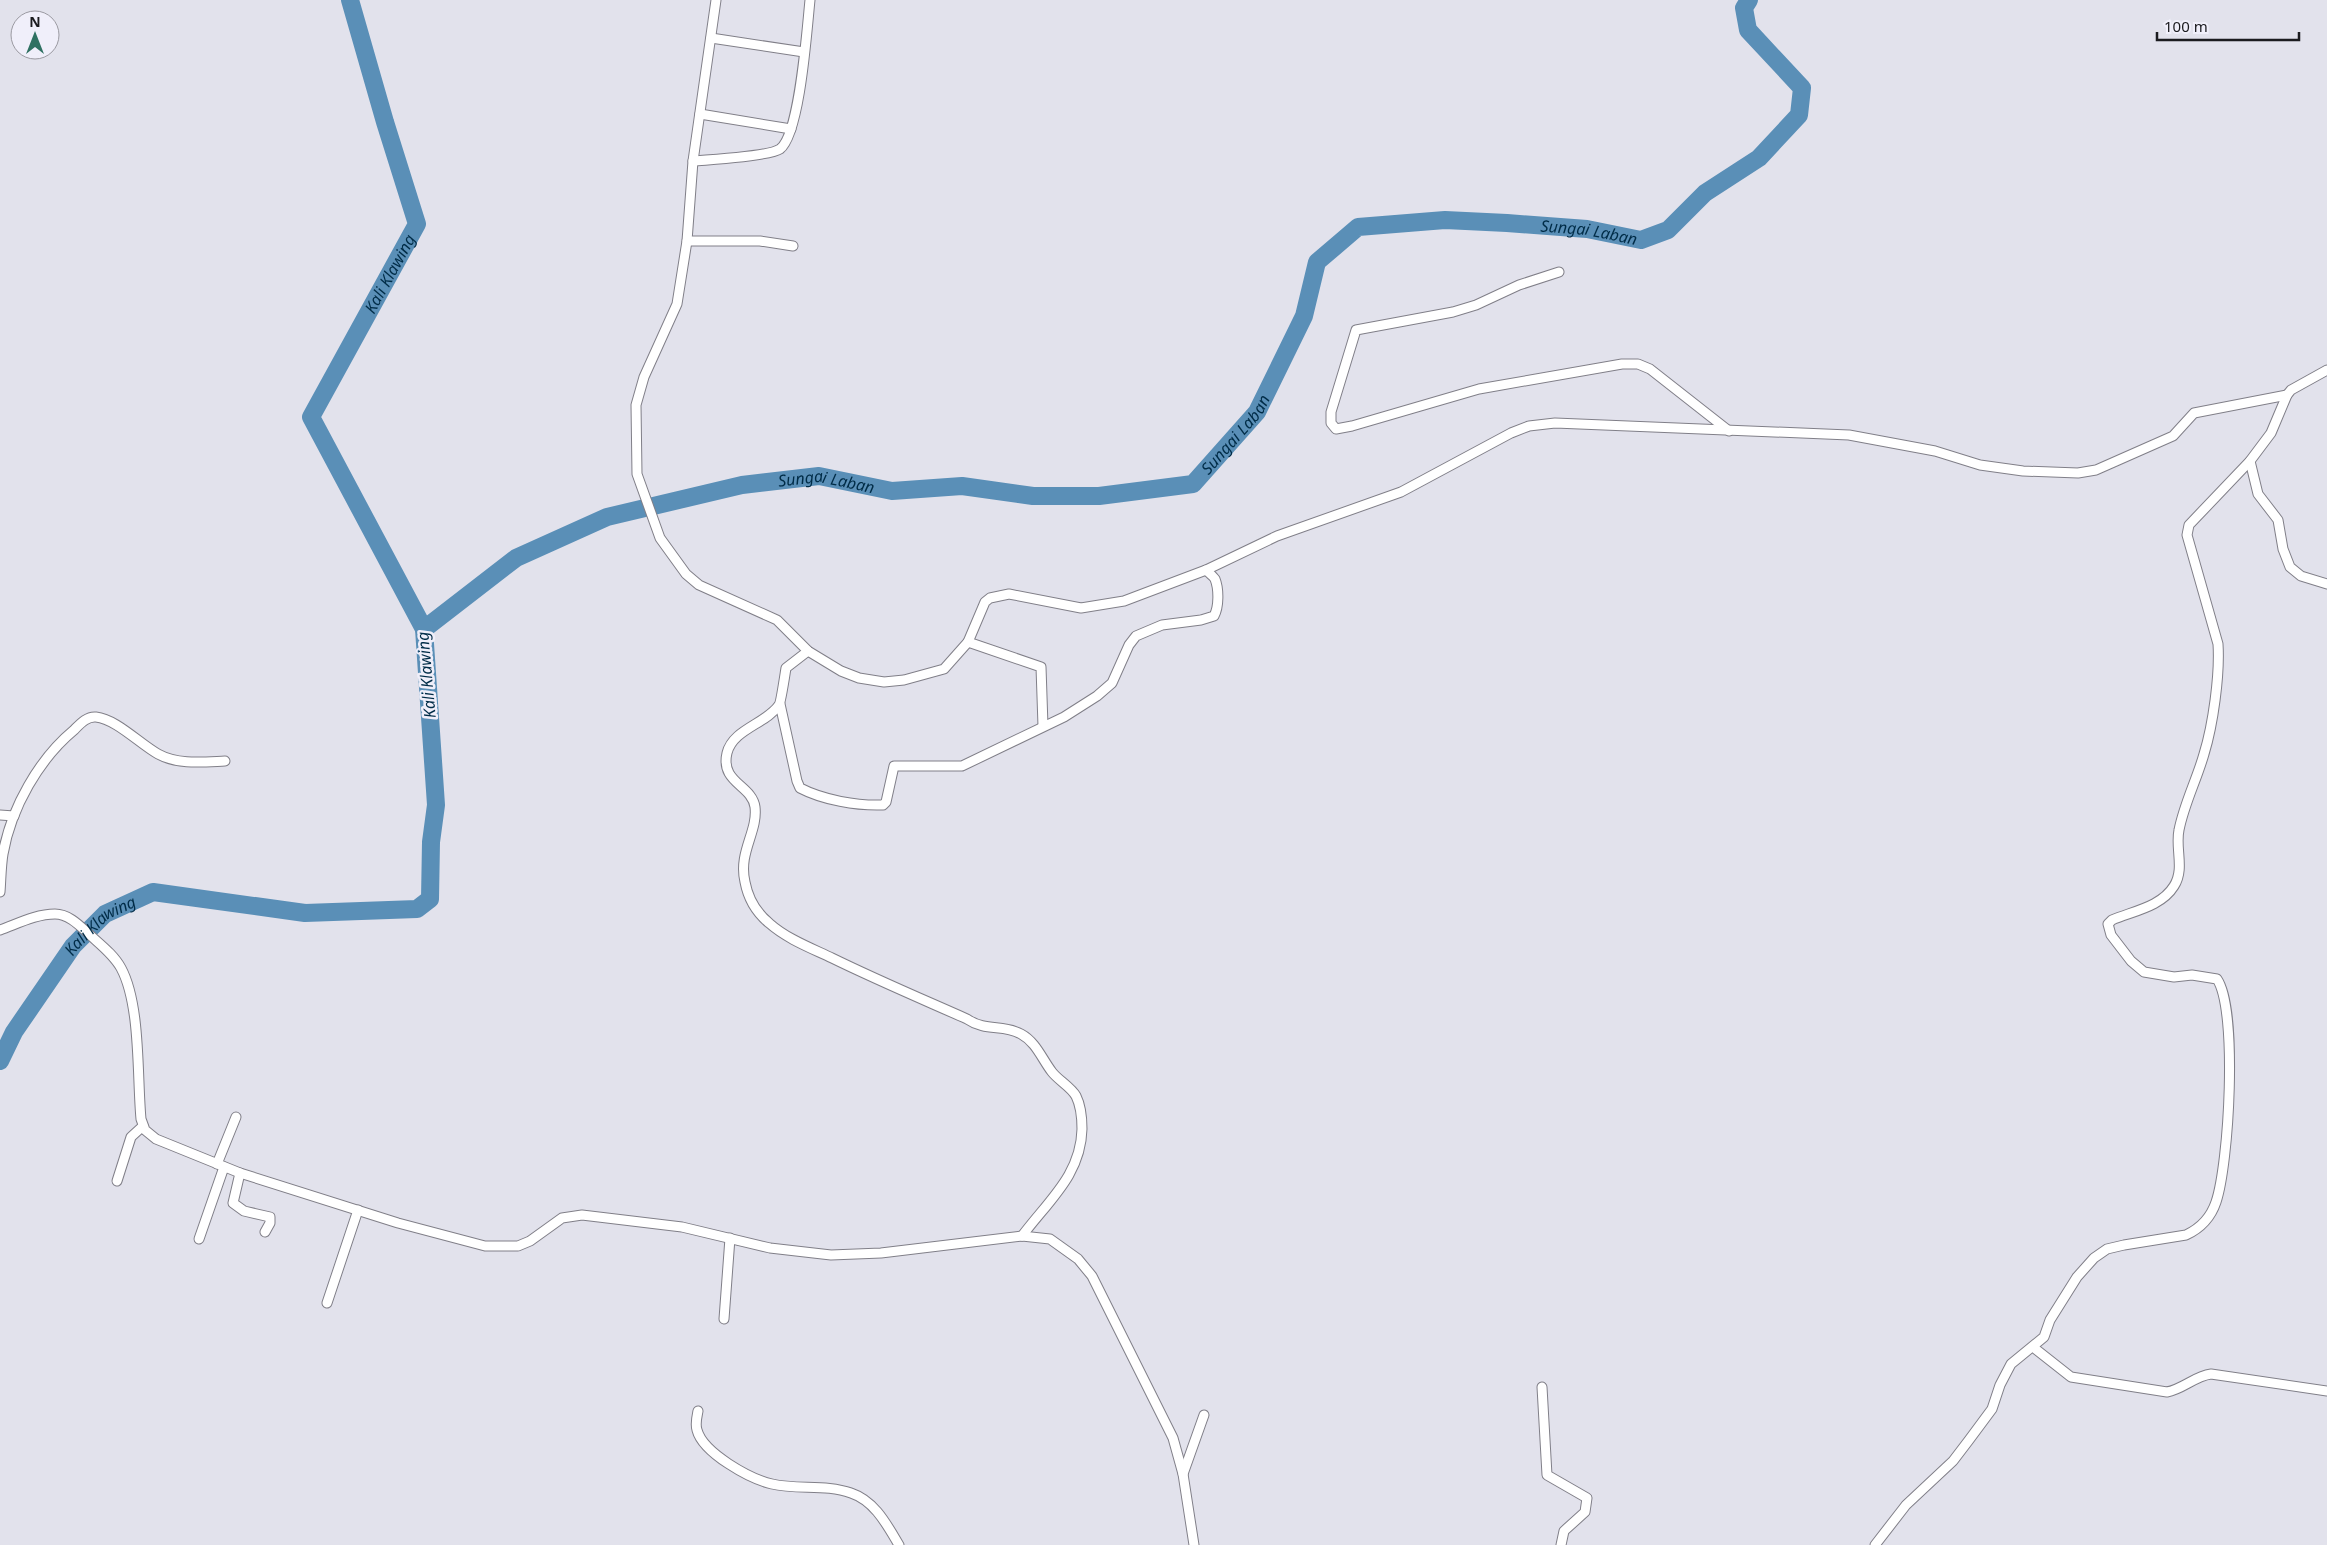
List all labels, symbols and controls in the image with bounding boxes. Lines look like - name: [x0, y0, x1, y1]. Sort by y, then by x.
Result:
- north arrow: [10, 10, 60, 60]
- scale bar: [2157, 10, 2300, 42]
- text: N: [29, 12, 41, 31]
- text: 100 m: [2164, 16, 2208, 36]
- water label: Sungai Laban: [1540, 215, 1639, 250]
- water label: Kali Klawing: [359, 230, 420, 317]
- water label: Sungai Laban: [1196, 391, 1275, 479]
- water label: Sungai Laban: [777, 465, 877, 498]
- water label: Kali Klawing: [411, 631, 441, 719]
- water label: Kali Klawing: [59, 890, 139, 960]

